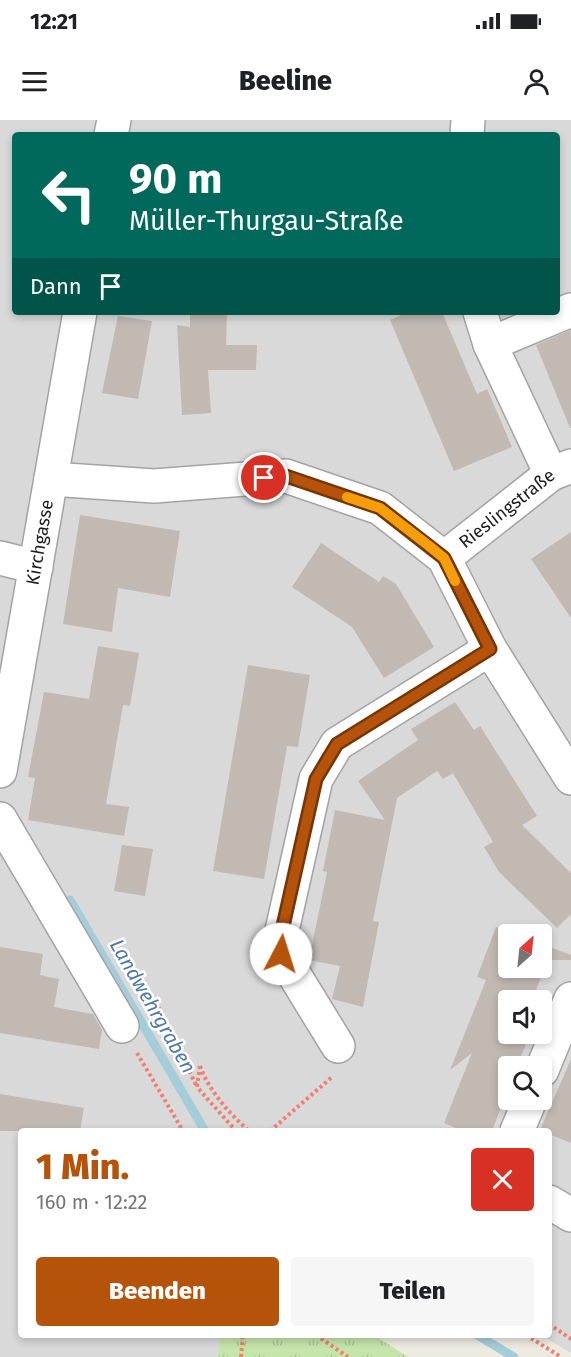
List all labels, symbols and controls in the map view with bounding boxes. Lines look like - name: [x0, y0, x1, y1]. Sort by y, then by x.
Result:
- text: 12:21: [30, 8, 78, 35]
- icon: menu: [18, 65, 51, 98]
- text: Beeline: [239, 65, 332, 97]
- icon: person: [520, 65, 553, 98]
- text: 90 m: [129, 154, 223, 204]
- icon: left: [30, 156, 108, 234]
- text: Müller-Thurgau-Straße: [129, 205, 404, 237]
- icon: arrive: [94, 270, 127, 303]
- text: Dann: [30, 273, 82, 300]
- pin: [238, 452, 289, 503]
- icon: arrive: [247, 461, 280, 494]
- street label: Rieslingstraße: [455, 464, 559, 553]
- street label: Kirchgasse: [22, 498, 58, 587]
- position arrow: [249, 922, 313, 986]
- north arrow: [498, 924, 552, 978]
- map controls: [498, 924, 552, 1110]
- water label: Landwehrgraben: [105, 935, 201, 1077]
- button: sound: [498, 990, 552, 1044]
- button: search: [498, 1056, 552, 1110]
- text: 1 Min.: [36, 1145, 129, 1189]
- button: close: [471, 1148, 534, 1211]
- text: 160 m · 12:22: [36, 1190, 147, 1214]
- button: Beenden: [36, 1257, 279, 1326]
- button: Teilen: [291, 1257, 534, 1326]

